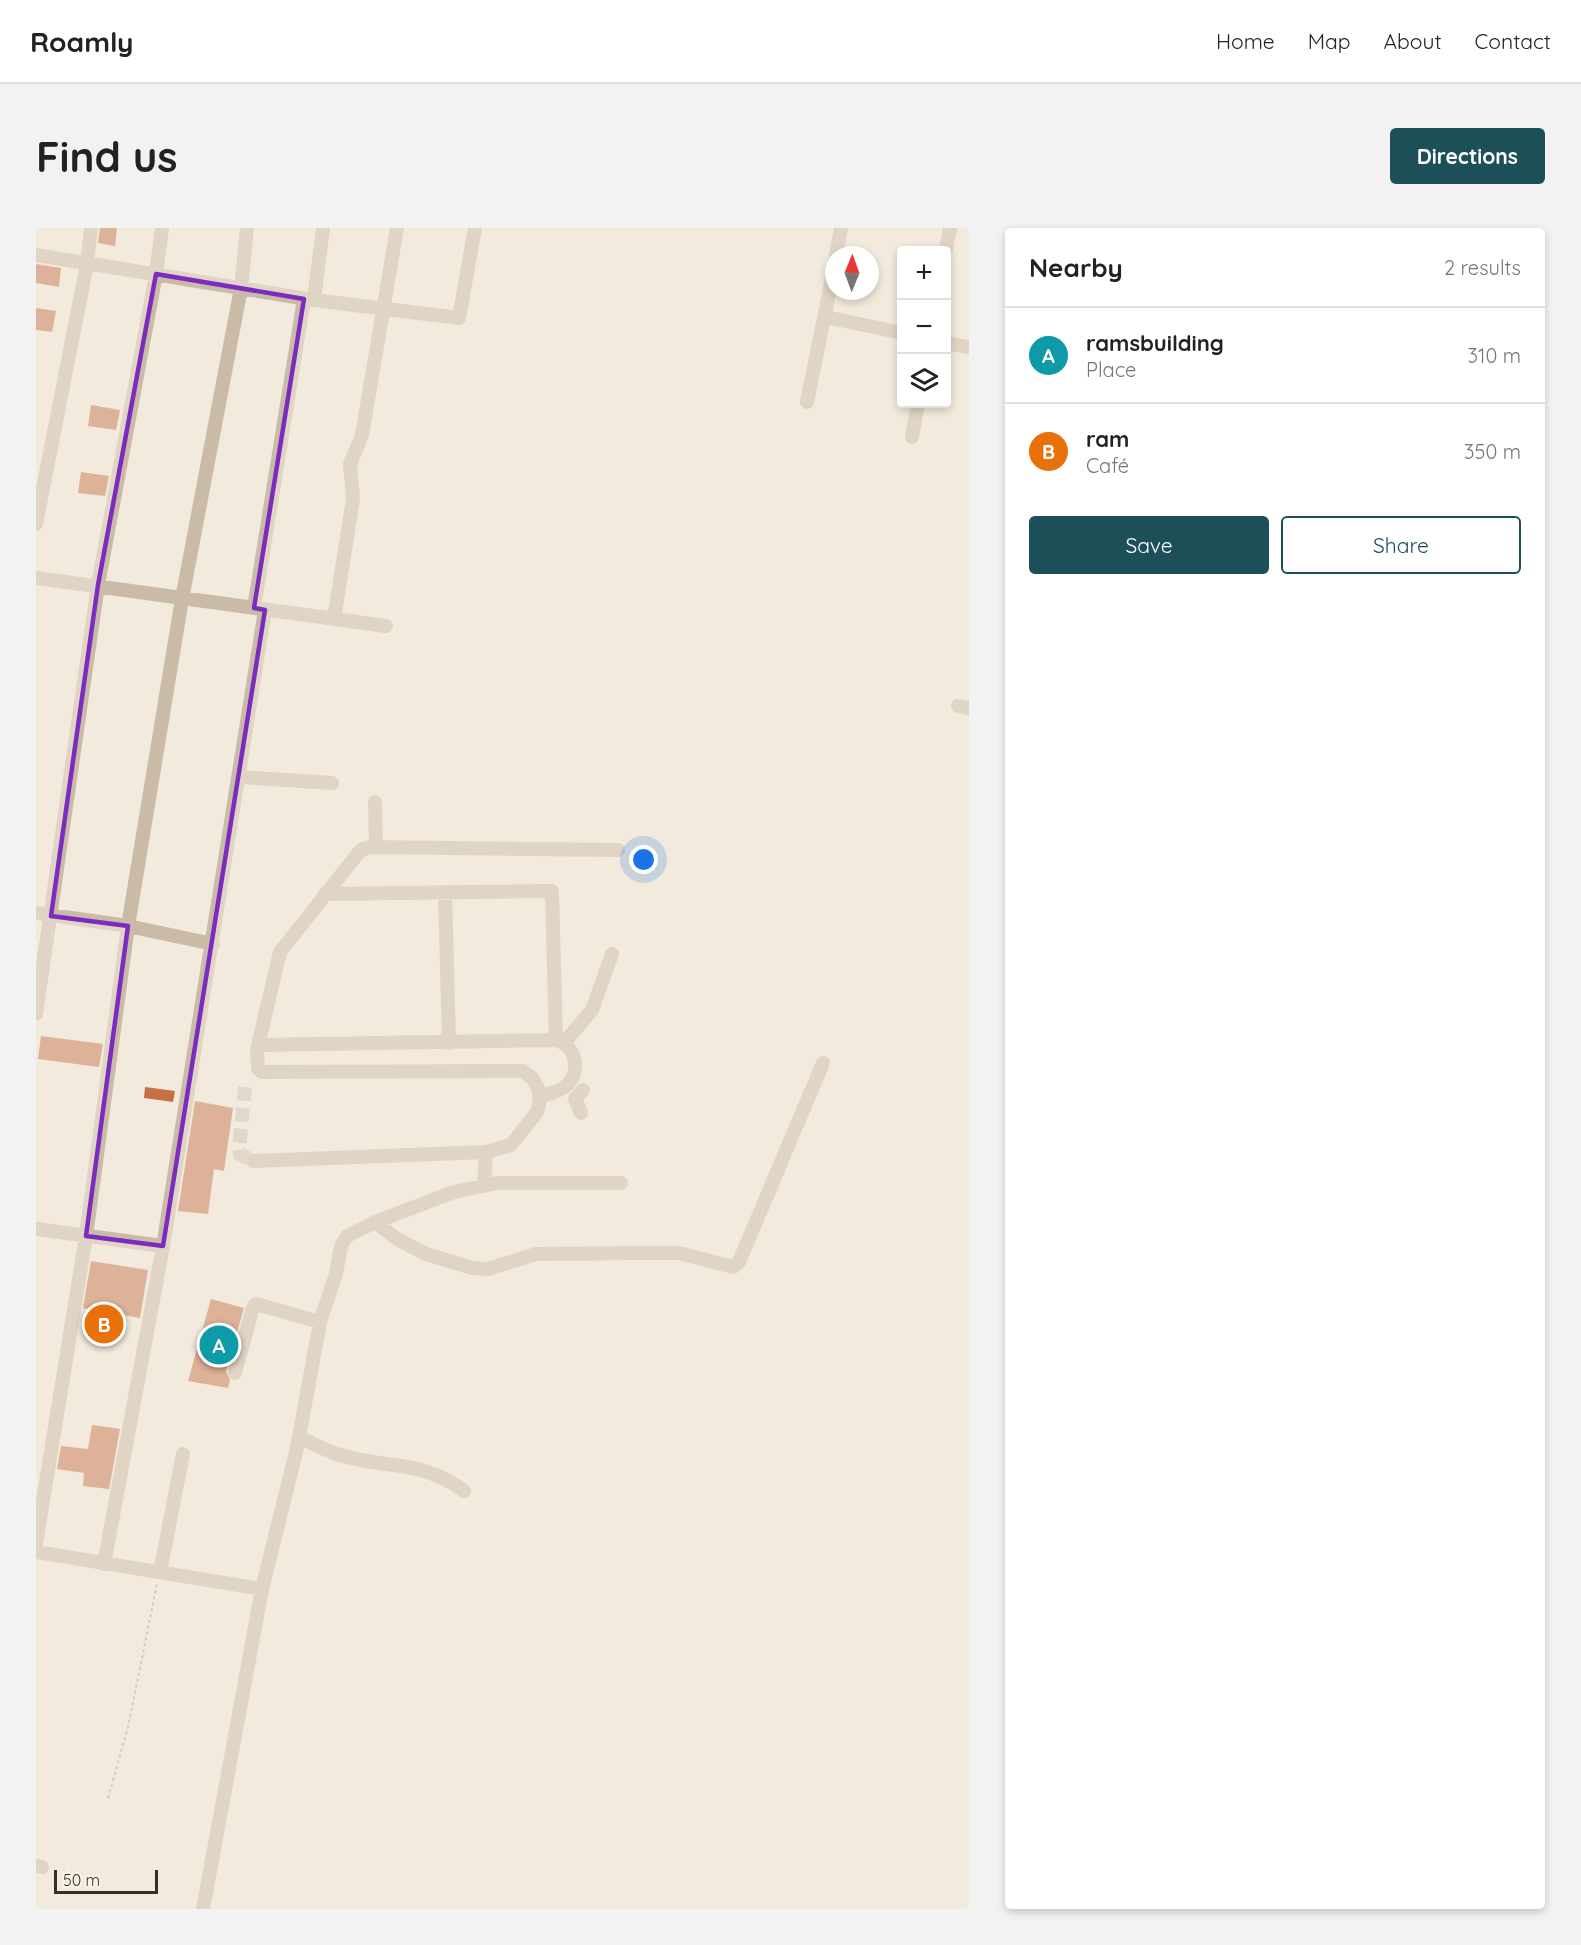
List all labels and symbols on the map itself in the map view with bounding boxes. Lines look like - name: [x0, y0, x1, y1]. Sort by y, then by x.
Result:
- north arrow: [825, 246, 879, 300]
- your location: [629, 845, 658, 874]
- pin: B: [84, 1302, 124, 1346]
- pin: A: [200, 1322, 238, 1368]
- scale bar: [54, 1867, 158, 1894]

